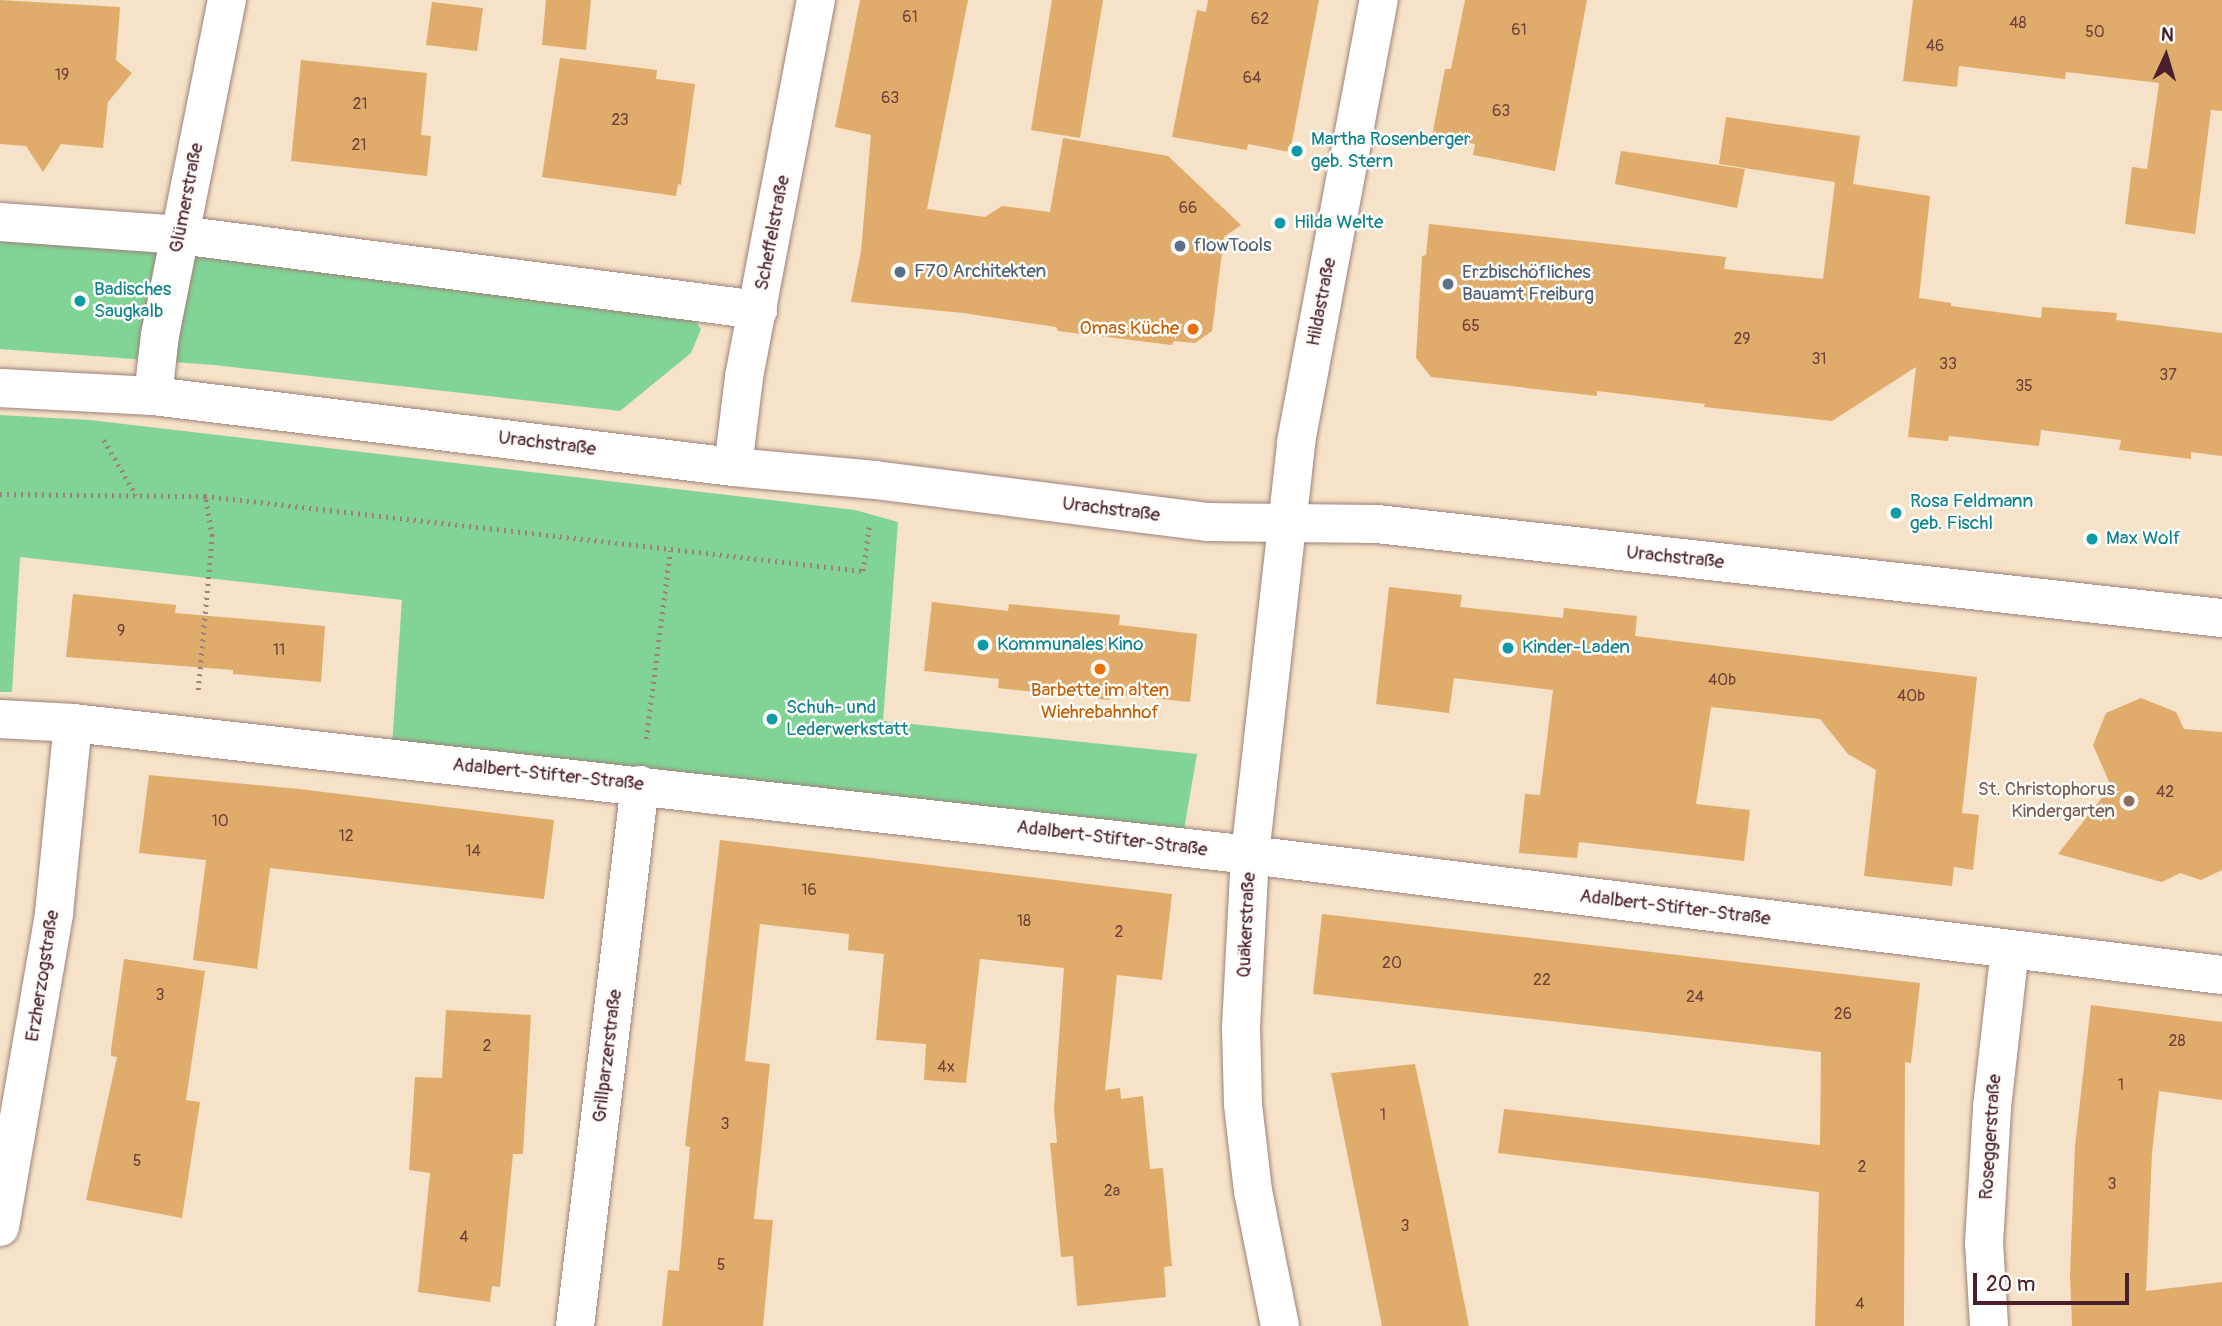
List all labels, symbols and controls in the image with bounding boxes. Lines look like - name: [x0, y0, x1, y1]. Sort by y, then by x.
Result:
- house number: 61: [902, 7, 918, 27]
- house number: 62: [1251, 9, 1269, 29]
- house number: 48: [2009, 13, 2027, 33]
- house number: 61: [1511, 20, 1527, 40]
- north arrow: [2131, 21, 2201, 91]
- house number: 50: [2085, 22, 2105, 42]
- text: N: [2160, 23, 2175, 47]
- house number: 46: [1926, 36, 1944, 56]
- house number: 19: [55, 65, 69, 85]
- house number: 64: [1243, 68, 1261, 88]
- house number: 63: [881, 88, 899, 108]
- house number: 21: [352, 94, 368, 114]
- house number: 63: [1492, 101, 1510, 121]
- house number: 23: [611, 110, 629, 130]
- place label: Martha Rosenberger geb. Stern: [1311, 129, 1470, 173]
- house number: 21: [351, 135, 367, 155]
- street label: Glümerstraße: [165, 141, 209, 255]
- marker: Martha Rosenberger geb. Stern: [1289, 143, 1305, 159]
- street label: Scheffelstraße: [751, 173, 795, 293]
- house number: 66: [1179, 198, 1197, 218]
- place label: Hilda Welte: [1294, 212, 1383, 234]
- marker: Hilda Welte: [1272, 215, 1288, 231]
- place label: flowTools: [1194, 235, 1272, 257]
- marker: flowTools: [1172, 238, 1188, 254]
- street label: Hildastraße: [1302, 256, 1342, 348]
- place label: F70 Architekten: [914, 261, 1046, 283]
- place label: Erzbischöfliches Bauamt Freiburg: [1462, 262, 1594, 306]
- marker: F70 Architekten: [892, 264, 908, 280]
- marker: Erzbischöfliches Bauamt Freiburg: [1440, 276, 1456, 292]
- place label: Badisches Saugkalb: [94, 279, 171, 323]
- marker: Badisches Saugkalb: [72, 293, 88, 309]
- house number: 65: [1462, 316, 1480, 336]
- place label: Omas Küche: [1079, 318, 1179, 340]
- marker: Omas Küche: [1185, 321, 1201, 337]
- house number: 29: [1733, 329, 1751, 349]
- house number: 31: [1811, 349, 1827, 369]
- house number: 33: [1939, 354, 1957, 374]
- house number: 37: [2159, 365, 2177, 385]
- house number: 35: [2015, 376, 2033, 396]
- street label: Urachstraße: [497, 427, 597, 461]
- place label: Rosa Feldmann geb. Fischl: [1910, 491, 2033, 535]
- street label: Urachstraße: [1061, 493, 1161, 527]
- marker: Rosa Feldmann geb. Fischl: [1888, 505, 1904, 521]
- place label: Max Wolf: [2106, 528, 2181, 550]
- marker: Max Wolf: [2084, 531, 2100, 547]
- street label: Urachstraße: [1625, 542, 1725, 574]
- house number: 9: [117, 621, 125, 641]
- place label: Kommunales Kino: [997, 634, 1143, 656]
- marker: Kommunales Kino: [975, 637, 991, 653]
- place label: Kinder-Laden: [1522, 637, 1630, 659]
- house number: 11: [273, 640, 285, 660]
- marker: Kinder-Laden: [1500, 640, 1516, 656]
- marker: Barbette im alten Wiehrebahnhof: [1092, 661, 1108, 677]
- house number: 40b: [1708, 670, 1736, 690]
- place label: Barbette im alten Wiehrebahnhof: [1031, 680, 1169, 724]
- house number: 40b: [1897, 686, 1925, 706]
- place label: Schuh- und Lederwerkstatt: [786, 697, 908, 741]
- marker: Schuh- und Lederwerkstatt: [764, 711, 780, 727]
- street label: Adalbert-Stifter-Straße: [451, 754, 645, 796]
- place label: St. Christophorus Kindergarten: [1978, 779, 2115, 823]
- house number: 42: [2156, 782, 2174, 802]
- marker: St. Christophorus Kindergarten: [2121, 793, 2137, 809]
- house number: 10: [211, 811, 229, 831]
- street label: Adalbert-Stifter-Straße: [1015, 816, 1209, 862]
- house number: 12: [338, 826, 354, 846]
- house number: 14: [465, 841, 481, 861]
- street label: Quäkerstraße: [1233, 872, 1261, 978]
- house number: 16: [801, 880, 817, 900]
- street label: Adalbert-Stifter-Straße: [1578, 885, 1772, 931]
- street label: Erzherzogstraße: [21, 909, 65, 1043]
- house number: 18: [1017, 911, 1031, 931]
- house number: 2: [1115, 922, 1123, 942]
- house number: 20: [1382, 953, 1402, 973]
- house number: 22: [1533, 970, 1551, 990]
- house number: 3: [156, 985, 164, 1005]
- house number: 24: [1686, 987, 1704, 1007]
- street label: Grillparzerstraße: [589, 988, 627, 1124]
- house number: 26: [1834, 1004, 1852, 1024]
- house number: 28: [2168, 1031, 2186, 1051]
- house number: 2: [483, 1036, 491, 1056]
- house number: 4x: [937, 1057, 955, 1077]
- street label: Roseggerstraße: [1975, 1073, 2007, 1201]
- house number: 1: [2118, 1075, 2124, 1095]
- house number: 1: [1380, 1105, 1386, 1125]
- house number: 3: [721, 1114, 729, 1134]
- house number: 5: [133, 1151, 141, 1171]
- house number: 2: [1858, 1157, 1866, 1177]
- house number: 3: [2108, 1174, 2116, 1194]
- house number: 2a: [1104, 1181, 1120, 1201]
- house number: 3: [1401, 1216, 1409, 1236]
- house number: 4: [459, 1227, 469, 1247]
- house number: 5: [717, 1255, 725, 1275]
- scale bar: [1977, 1260, 2133, 1304]
- text: 20 m: [1986, 1271, 2035, 1298]
- house number: 4: [1855, 1294, 1865, 1314]

